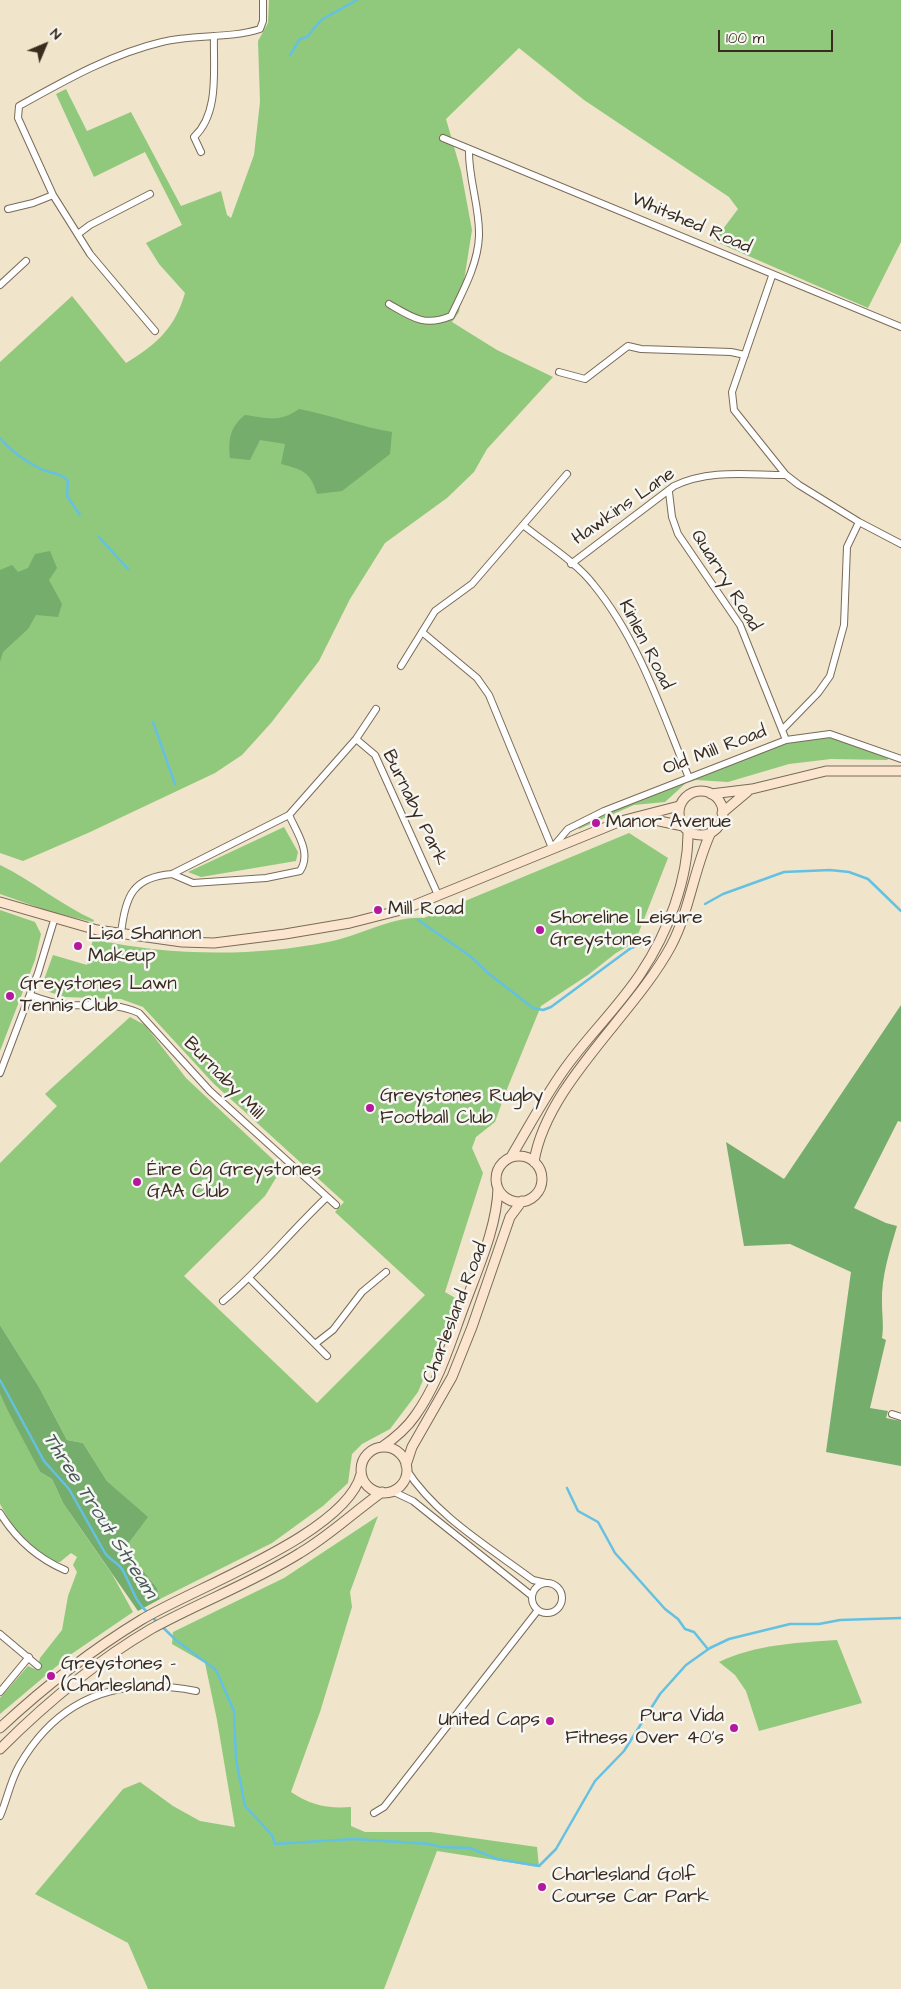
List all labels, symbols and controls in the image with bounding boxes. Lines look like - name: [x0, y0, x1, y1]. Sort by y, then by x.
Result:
- north arrow: [20, 20, 70, 70]
- scale bar: [721, 20, 836, 52]
- text: N: [45, 24, 66, 45]
- text: 100 m: [726, 28, 765, 49]
- street label: Whitshed Road: [628, 188, 754, 260]
- street label: Hawkins Lane: [568, 463, 680, 551]
- street label: Quarry Road: [685, 526, 765, 636]
- street label: Kinlen Road: [613, 596, 677, 694]
- street label: Old Mill Road: [660, 721, 770, 781]
- street label: Burnaby Park: [376, 747, 452, 869]
- place label: Manor Avenue: [606, 812, 731, 834]
- marker: Manor Avenue: [590, 817, 602, 829]
- place label: Mill Road: [388, 899, 464, 921]
- marker: Mill Road: [372, 904, 384, 916]
- place label: Shoreline Leisure Greystones: [550, 908, 703, 952]
- place label: Lisa Shannon Makeup: [88, 924, 201, 968]
- marker: Shoreline Leisure Greystones: [534, 924, 546, 936]
- marker: Lisa Shannon Makeup: [72, 940, 84, 952]
- place label: Greystones Lawn Tennis Club: [20, 974, 177, 1018]
- marker: Greystones Lawn Tennis Club: [4, 990, 16, 1002]
- street label: Burnaby Mill: [178, 1033, 268, 1125]
- place label: Greystones Rugby Football Club: [380, 1086, 543, 1130]
- marker: Greystones Rugby Football Club: [364, 1102, 376, 1114]
- place label: Éire Óg Greystones GAA Club: [147, 1160, 321, 1204]
- marker: Éire Óg Greystones GAA Club: [131, 1176, 143, 1188]
- street label: Charlesland Road: [419, 1239, 493, 1387]
- water label: Three Trout Stream: [36, 1429, 162, 1603]
- place label: Greystones - (Charlesland): [61, 1654, 176, 1698]
- marker: Greystones - (Charlesland): [45, 1670, 57, 1682]
- place label: Pura Vida Fitness Over 40’s: [565, 1706, 724, 1750]
- place label: United Caps: [438, 1710, 540, 1732]
- marker: United Caps: [544, 1715, 556, 1727]
- marker: Pura Vida Fitness Over 40’s: [728, 1722, 740, 1734]
- place label: Charlesland Golf Course Car Park: [552, 1865, 709, 1909]
- marker: Charlesland Golf Course Car Park: [536, 1881, 548, 1893]

